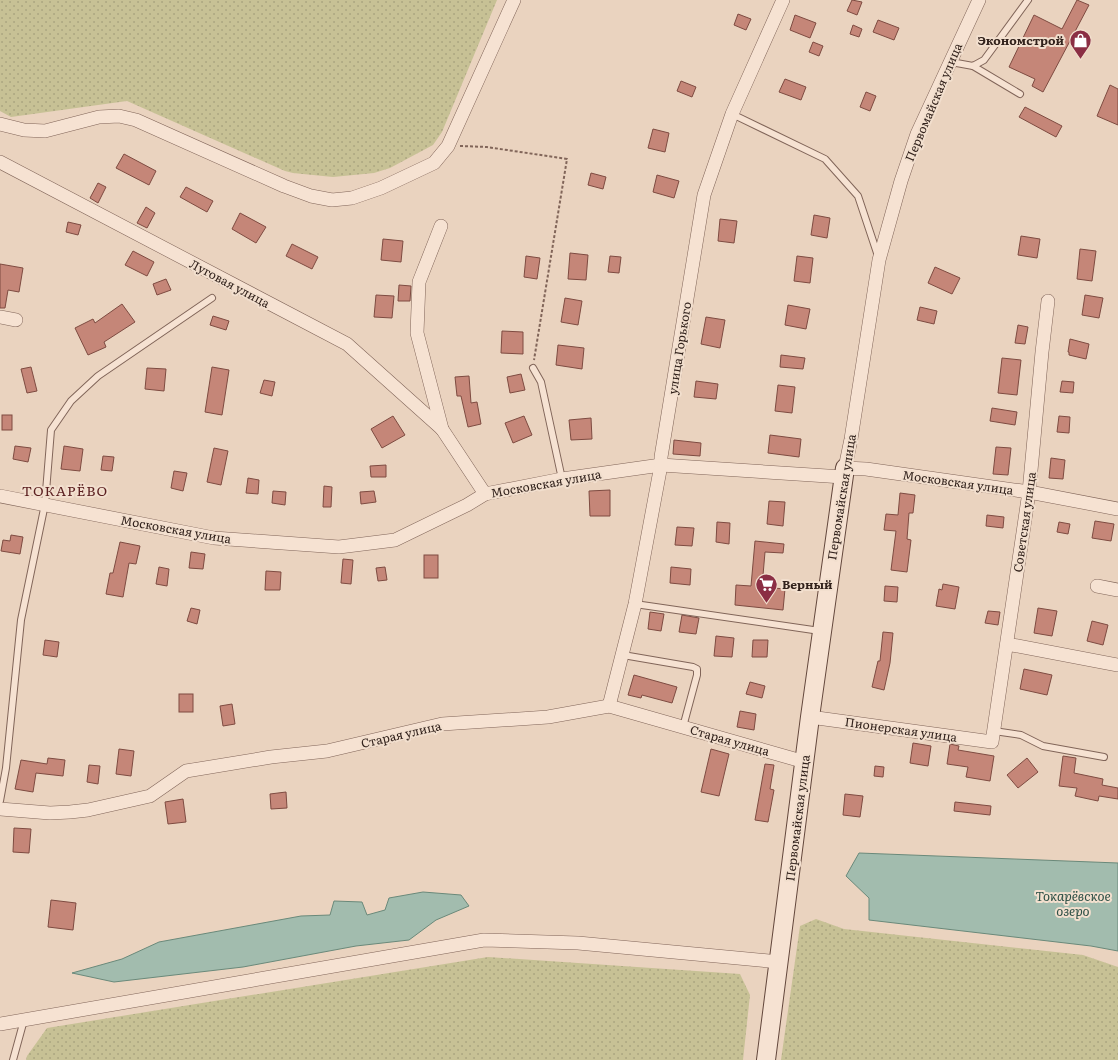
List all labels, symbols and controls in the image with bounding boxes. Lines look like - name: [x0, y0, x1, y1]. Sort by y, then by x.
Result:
- shop icon: Экономстрой: [1067, 27, 1093, 60]
- place label: Экономстрой: [977, 31, 1064, 49]
- street label: Первомайская улица: [900, 39, 966, 164]
- street label: Луговая улица: [187, 254, 274, 312]
- street label: улица Горького: [663, 300, 695, 396]
- street label: Первомайская улица: [822, 432, 860, 561]
- street label: Московская улица: [489, 464, 603, 502]
- street label: Московская улица: [901, 465, 1015, 499]
- street label: Советская улица: [1008, 470, 1040, 573]
- district label: ТОКАРЁВО: [22, 480, 108, 500]
- street label: Московская улица: [119, 510, 233, 548]
- supermarket icon: Верный: [753, 571, 779, 604]
- place label: Верный: [782, 575, 833, 593]
- street label: Пионерская улица: [844, 712, 959, 746]
- street label: Старая улица: [359, 716, 443, 752]
- street label: Старая улица: [688, 720, 772, 760]
- street label: Первомайская улица: [780, 753, 814, 882]
- water label: Токарёвское озеро: [1035, 886, 1111, 920]

